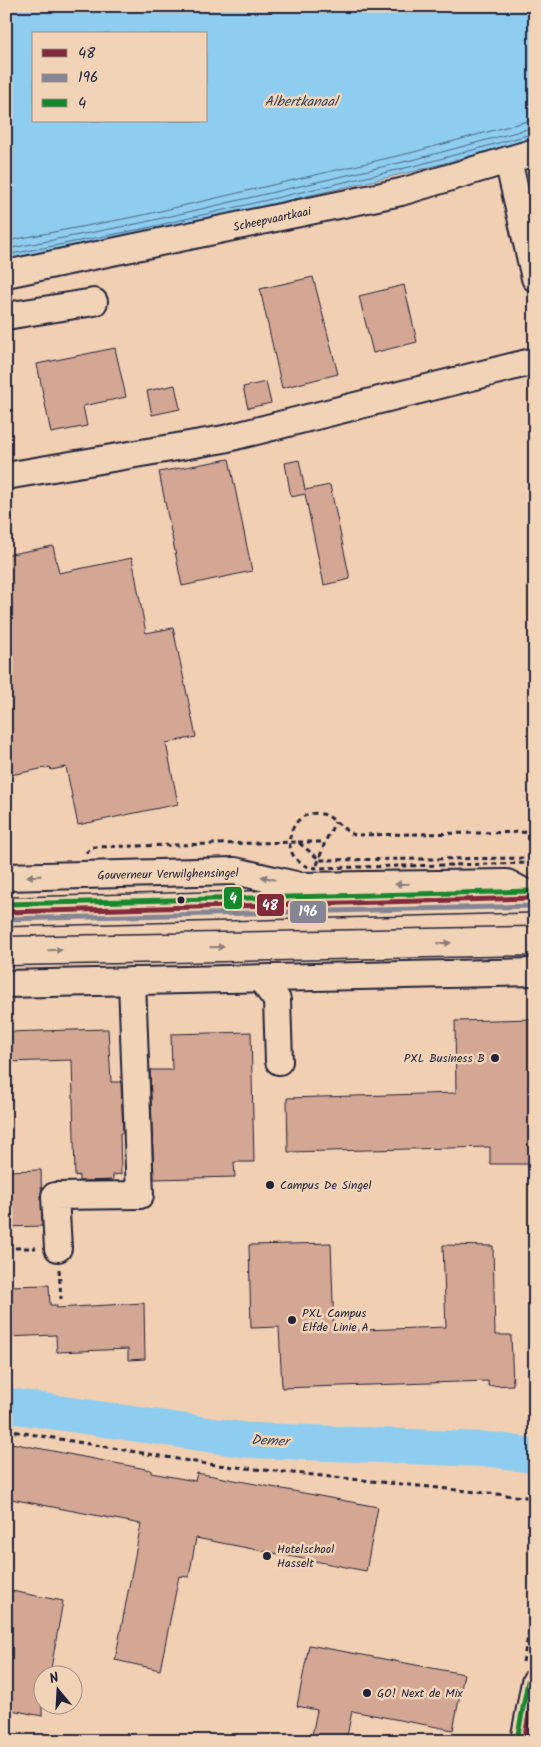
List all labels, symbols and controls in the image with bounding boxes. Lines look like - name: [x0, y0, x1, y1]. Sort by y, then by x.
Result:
- legend: [32, 32, 208, 122]
- text: 48: [78, 42, 96, 66]
- text: 196: [78, 66, 98, 90]
- water label: Albertkanaal: [265, 91, 340, 113]
- text: 4: [78, 92, 86, 116]
- street label: Scheepvaartkaai: [231, 202, 314, 237]
- street label: Gouverneur Verwilghensingel: [97, 864, 239, 885]
- one-way arrow: [26, 872, 42, 880]
- one-way arrow: [260, 874, 275, 882]
- one-way arrow: [394, 881, 410, 889]
- line badge: 4: [223, 886, 243, 910]
- text: 4: [229, 888, 237, 910]
- line badge: 48: [256, 893, 285, 917]
- unlabelled marker: [176, 895, 186, 905]
- text: 48: [262, 895, 279, 917]
- line badge: 196: [289, 900, 327, 924]
- text: 196: [299, 901, 318, 923]
- one-way arrow: [436, 938, 452, 946]
- one-way arrow: [210, 942, 226, 950]
- one-way arrow: [47, 946, 63, 954]
- place label: PXL Business B: [404, 1049, 485, 1068]
- marker: PXL Business B: [489, 1052, 501, 1064]
- place label: Campus De Singel: [280, 1176, 371, 1195]
- marker: Campus De Singel: [264, 1179, 276, 1191]
- place label: PXL Campus Elfde Linie A: [302, 1304, 369, 1337]
- marker: PXL Campus Elfde Linie A: [286, 1314, 298, 1326]
- water label: Demer: [251, 1429, 293, 1453]
- place label: Hotelschool Hasselt: [277, 1540, 334, 1573]
- marker: Hotelschool Hasselt: [261, 1550, 273, 1562]
- north arrow: [32, 1664, 82, 1714]
- text: N: [47, 1667, 62, 1690]
- place label: GO! Next de Mix: [377, 1684, 464, 1703]
- marker: GO! Next de Mix: [361, 1687, 373, 1699]

